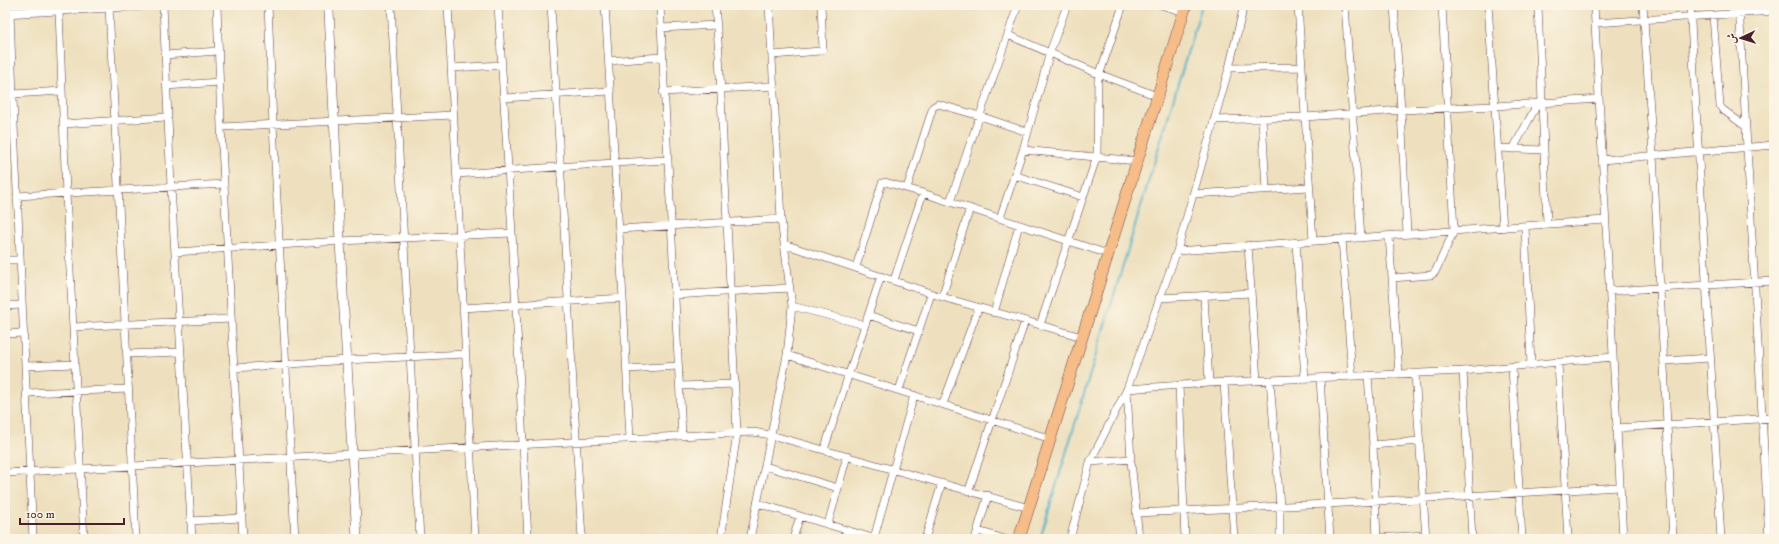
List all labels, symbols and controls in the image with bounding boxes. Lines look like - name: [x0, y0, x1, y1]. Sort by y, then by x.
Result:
- north arrow: [1721, 18, 1761, 58]
- text: ش: [1725, 33, 1739, 45]
- scale bar: [20, 500, 124, 526]
- text: 100 m: [26, 507, 55, 522]

